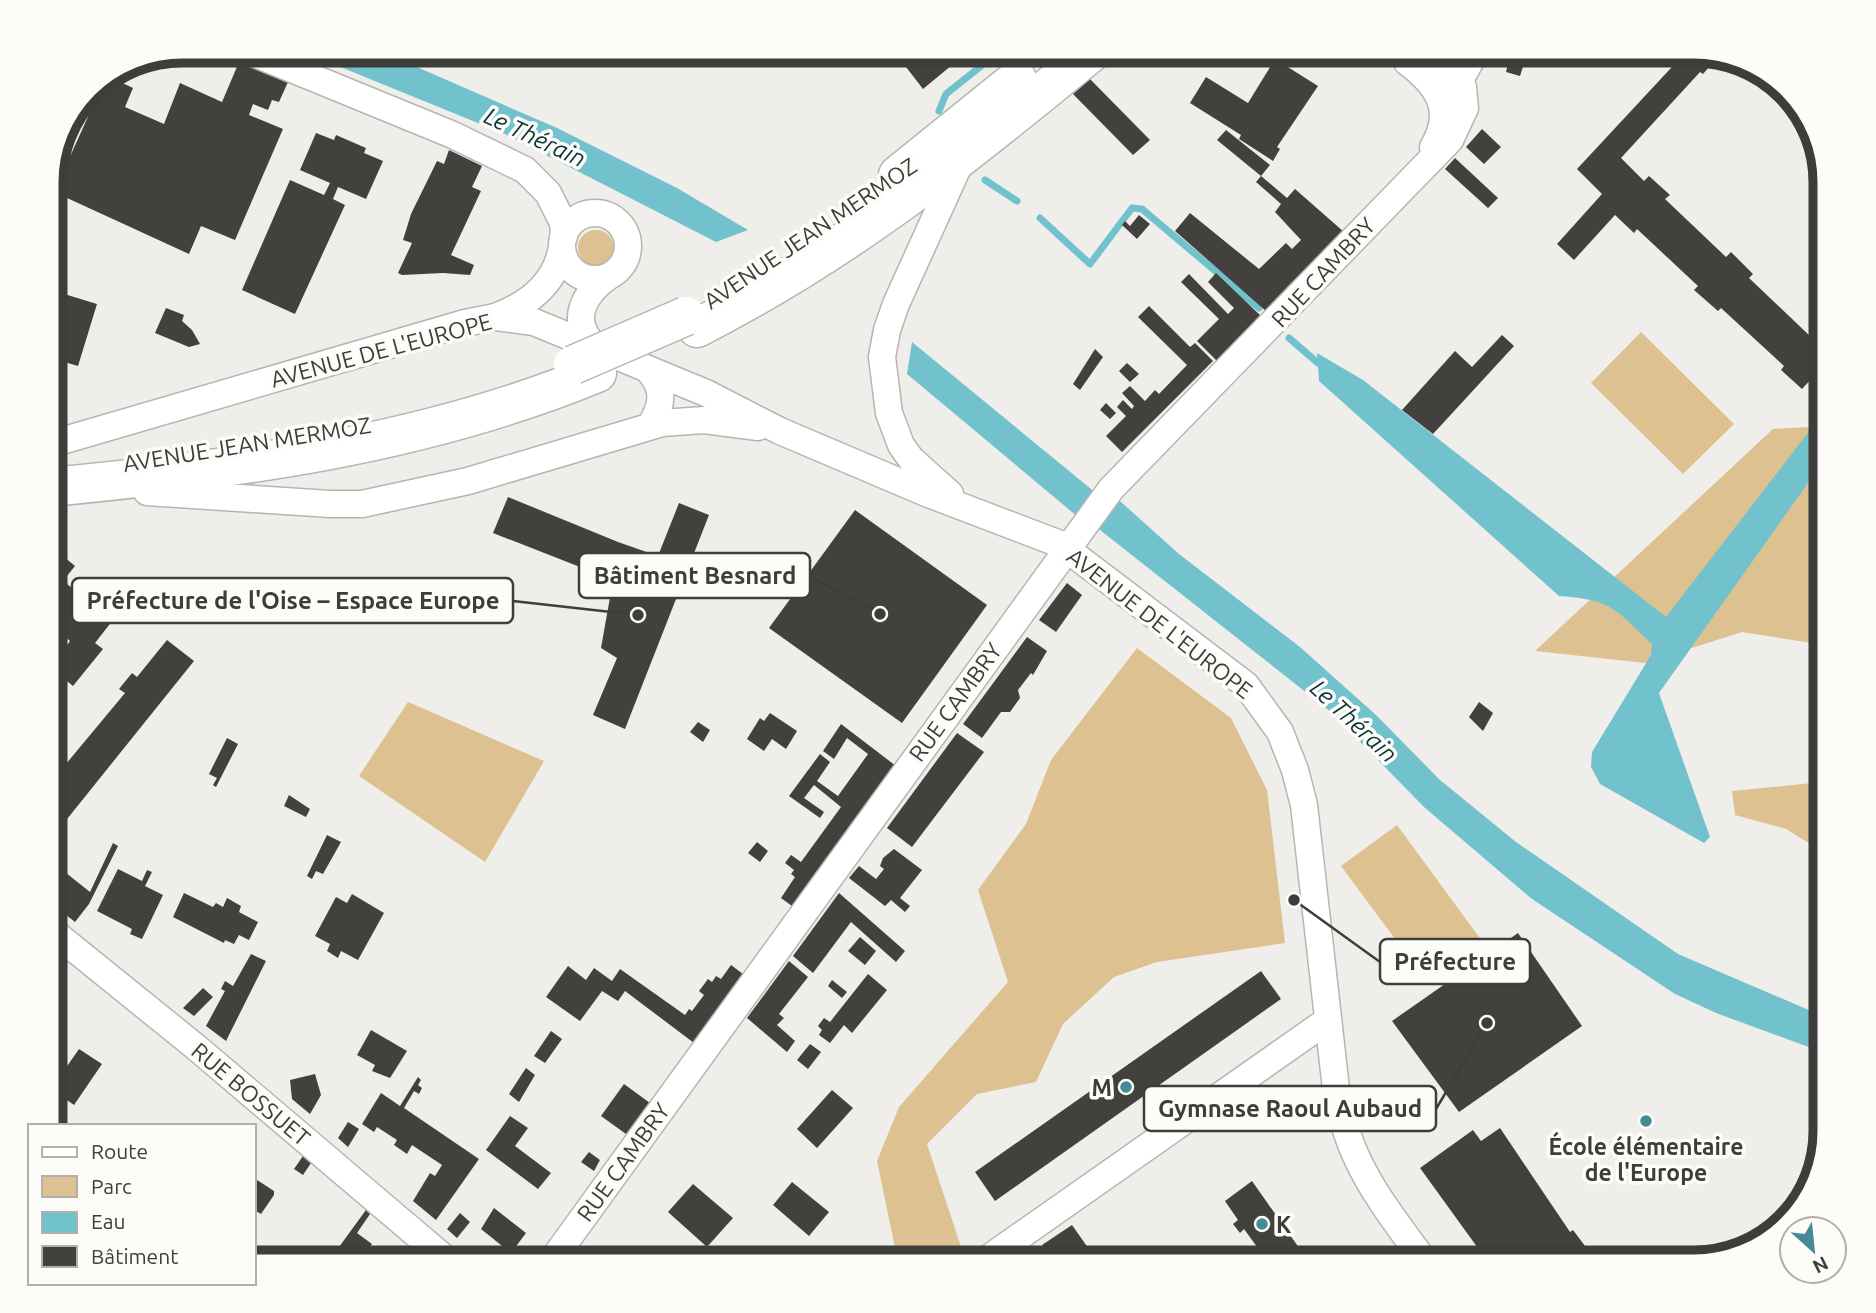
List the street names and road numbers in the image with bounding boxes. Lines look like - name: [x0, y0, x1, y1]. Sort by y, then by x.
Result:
- street label: AVENUE JEAN MERMOZ: [699, 153, 921, 313]
- street label: RUE CAMBRY: [1266, 212, 1380, 332]
- street label: AVENUE DE L'EUROPE: [268, 308, 494, 392]
- street label: AVENUE JEAN MERMOZ: [121, 412, 373, 476]
- street label: AVENUE DE L'EUROPE: [1063, 543, 1257, 703]
- street label: RUE CAMBRY: [904, 638, 1007, 766]
- street label: RUE BOSSUET: [187, 1037, 315, 1151]
- street label: RUE CAMBRY: [572, 1098, 675, 1226]

